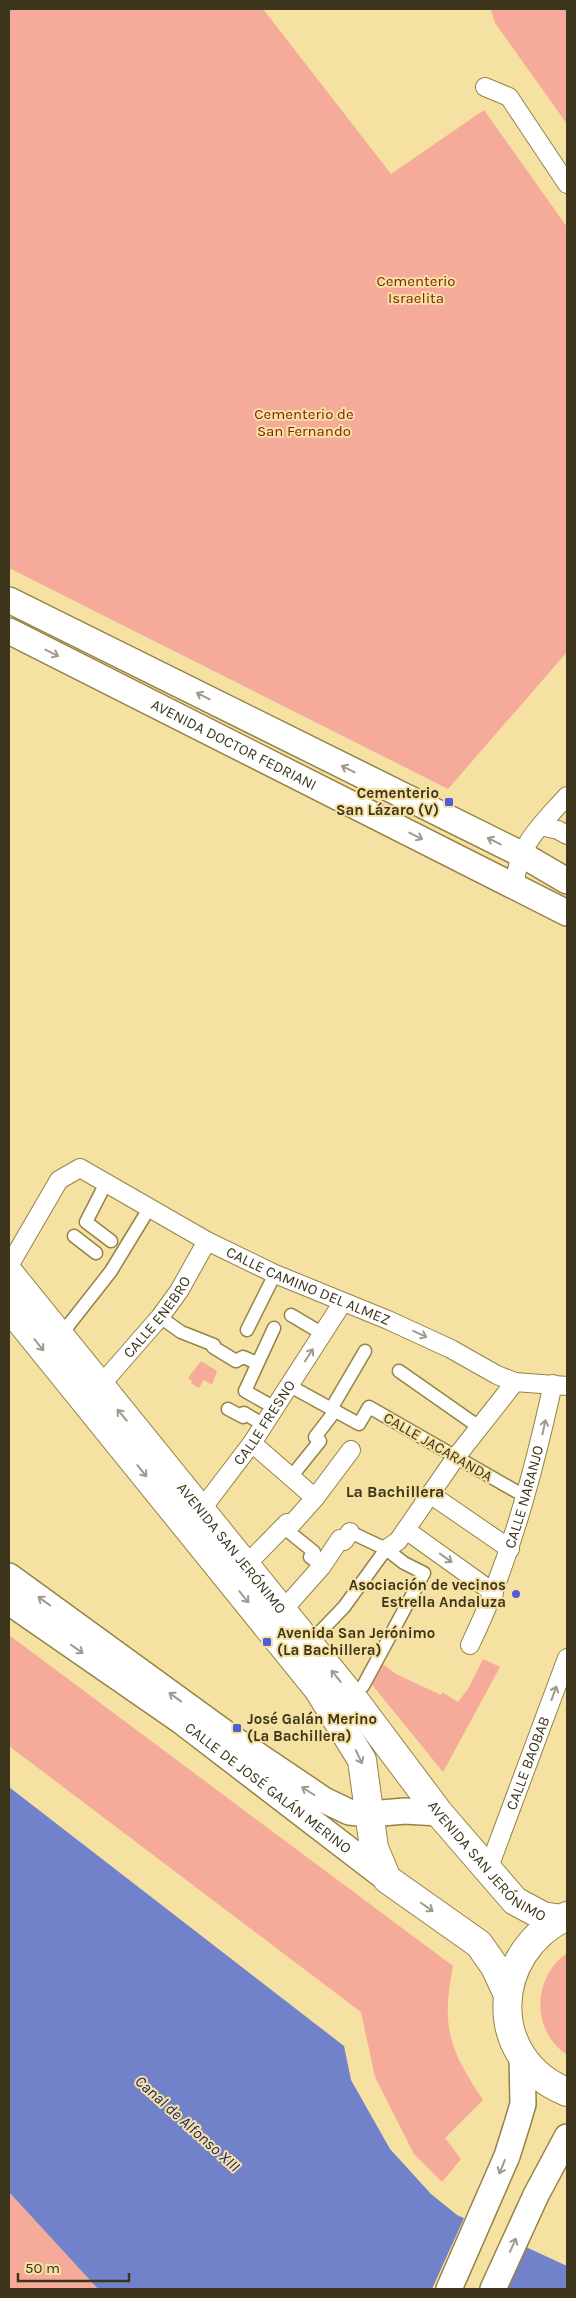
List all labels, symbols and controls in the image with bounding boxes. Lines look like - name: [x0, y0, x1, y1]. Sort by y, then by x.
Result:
- park label: Cementerio Israelita: [376, 272, 456, 307]
- park label: Cementerio de San Fernando: [254, 405, 354, 440]
- one-way arrow: [44, 649, 59, 658]
- one-way arrow: [196, 691, 211, 700]
- street label: AVENIDA DOCTOR FEDRIANI: [148, 695, 320, 794]
- one-way arrow: [341, 764, 356, 773]
- place label: Cementerio San Lázaro (V): [336, 784, 439, 819]
- marker: Cementerio San Lázaro (V): [443, 796, 455, 808]
- one-way arrow: [409, 831, 424, 841]
- one-way arrow: [486, 836, 501, 846]
- street label: CALLE CAMINO DEL ALMEZ: [223, 1243, 393, 1329]
- street label: CALLE ENEBRO: [119, 1273, 194, 1362]
- one-way arrow: [412, 1330, 427, 1340]
- one-way arrow: [34, 1338, 45, 1351]
- one-way arrow: [304, 1349, 314, 1363]
- street label: CALLE FRESNO: [229, 1377, 299, 1469]
- one-way arrow: [117, 1408, 128, 1421]
- street label: CALLE JACARANDA: [380, 1408, 496, 1486]
- one-way arrow: [540, 1419, 549, 1435]
- street label: CALLE NARANJO: [501, 1443, 547, 1551]
- one-way arrow: [136, 1465, 147, 1478]
- street label: AVENIDA SAN JERÓNIMO: [173, 1479, 290, 1617]
- district label: La Bachillera: [346, 1482, 444, 1501]
- one-way arrow: [439, 1553, 453, 1563]
- place label: Asociación de vecinos Estrella Andaluza: [349, 1576, 506, 1611]
- marker: Asociación de vecinos Estrella Andaluza: [510, 1588, 522, 1600]
- one-way arrow: [239, 1591, 250, 1604]
- one-way arrow: [38, 1596, 51, 1607]
- place label: Avenida San Jerónimo (La Bachillera): [277, 1624, 435, 1659]
- marker: Avenida San Jerónimo (La Bachillera): [261, 1636, 273, 1648]
- one-way arrow: [70, 1644, 84, 1654]
- one-way arrow: [330, 1670, 341, 1683]
- one-way arrow: [550, 1685, 559, 1701]
- one-way arrow: [169, 1692, 183, 1702]
- place label: José Galán Merino (La Bachillera): [247, 1710, 377, 1745]
- street label: CALLE BAOBAB: [502, 1714, 553, 1813]
- street label: CALLE DE JOSÉ GALÁN MERINO: [181, 1718, 355, 1857]
- marker: José Galán Merino (La Bachillera): [231, 1722, 243, 1734]
- one-way arrow: [355, 1749, 365, 1764]
- one-way arrow: [302, 1785, 316, 1795]
- street label: AVENIDA SAN JERÓNIMO: [424, 1797, 549, 1925]
- one-way arrow: [420, 1902, 433, 1913]
- water label: Canal de Alfonso XIII: [131, 2071, 244, 2175]
- one-way arrow: [497, 2159, 507, 2174]
- one-way arrow: [509, 2238, 519, 2253]
- scale bar: [18, 2250, 129, 2282]
- text: 50 m: [25, 2259, 60, 2277]

